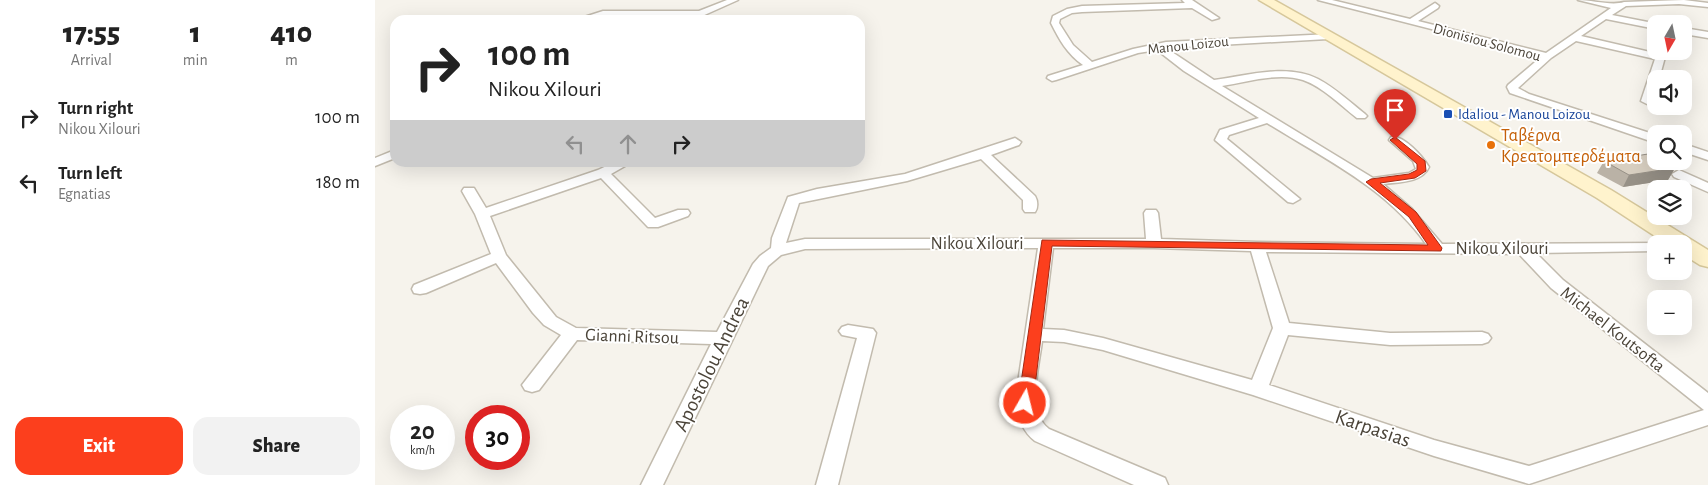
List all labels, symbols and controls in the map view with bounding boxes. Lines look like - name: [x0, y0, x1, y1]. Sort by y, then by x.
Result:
- north arrow: [1647, 15, 1693, 60]
- map controls: [1647, 15, 1692, 335]
- text: 17:55: [63, 18, 120, 48]
- text: 1: [190, 18, 201, 48]
- text: 410: [270, 18, 312, 48]
- street label: Dionisiou Solomou: [1431, 21, 1543, 64]
- street label: Manou Loizou: [1147, 34, 1230, 57]
- icon: right: [405, 35, 470, 100]
- text: 100 m: [488, 37, 571, 72]
- text: Arrival: [71, 52, 112, 68]
- text: min: [183, 52, 208, 68]
- text: m: [285, 52, 298, 68]
- button: sound: [1647, 70, 1692, 115]
- text: Nikou Xilouri: [488, 78, 602, 100]
- pin: [1374, 89, 1416, 140]
- icon: arrive: [1381, 96, 1409, 124]
- text: Turn right: [58, 99, 133, 118]
- icon: right: [15, 104, 43, 132]
- place label: Idaliou - Manou Loizou: [1458, 107, 1590, 122]
- text: 100 m: [315, 108, 360, 127]
- marker: Idaliou - Manou Loizou: [1442, 108, 1454, 120]
- text: Nikou Xilouri: [58, 121, 141, 137]
- button: search: [1647, 125, 1692, 170]
- place label: Ταβέρνα Κρεατομπερδέματα: [1501, 127, 1641, 166]
- icon: left: [561, 130, 589, 158]
- icon: ahead: [614, 130, 642, 158]
- icon: right: [667, 130, 695, 158]
- marker: Ταβέρνα Κρεατομπερδέματα: [1485, 139, 1497, 151]
- text: Turn left: [58, 164, 122, 183]
- icon: left: [15, 169, 43, 197]
- text: 180 m: [316, 173, 360, 192]
- button: layers: [1647, 180, 1692, 225]
- text: Egnatias: [58, 186, 111, 202]
- street label: Nikou Xilouri: [930, 235, 1024, 253]
- button: +: [1647, 235, 1692, 280]
- street label: Nikou Xilouri: [1455, 240, 1549, 258]
- street label: Michael Koutsofta: [1557, 284, 1668, 376]
- button: −: [1647, 290, 1692, 335]
- street label: Apostolou Andrea: [670, 293, 753, 435]
- street label: Gianni Ritsou: [585, 326, 679, 348]
- position arrow: [998, 376, 1050, 428]
- speed limit sign: 30: [465, 405, 530, 470]
- street label: Karpasias: [1332, 406, 1413, 451]
- button: Exit: [15, 417, 183, 475]
- button: Share: [193, 417, 360, 475]
- text: 20: [410, 419, 435, 444]
- text: km/h: [410, 444, 435, 456]

